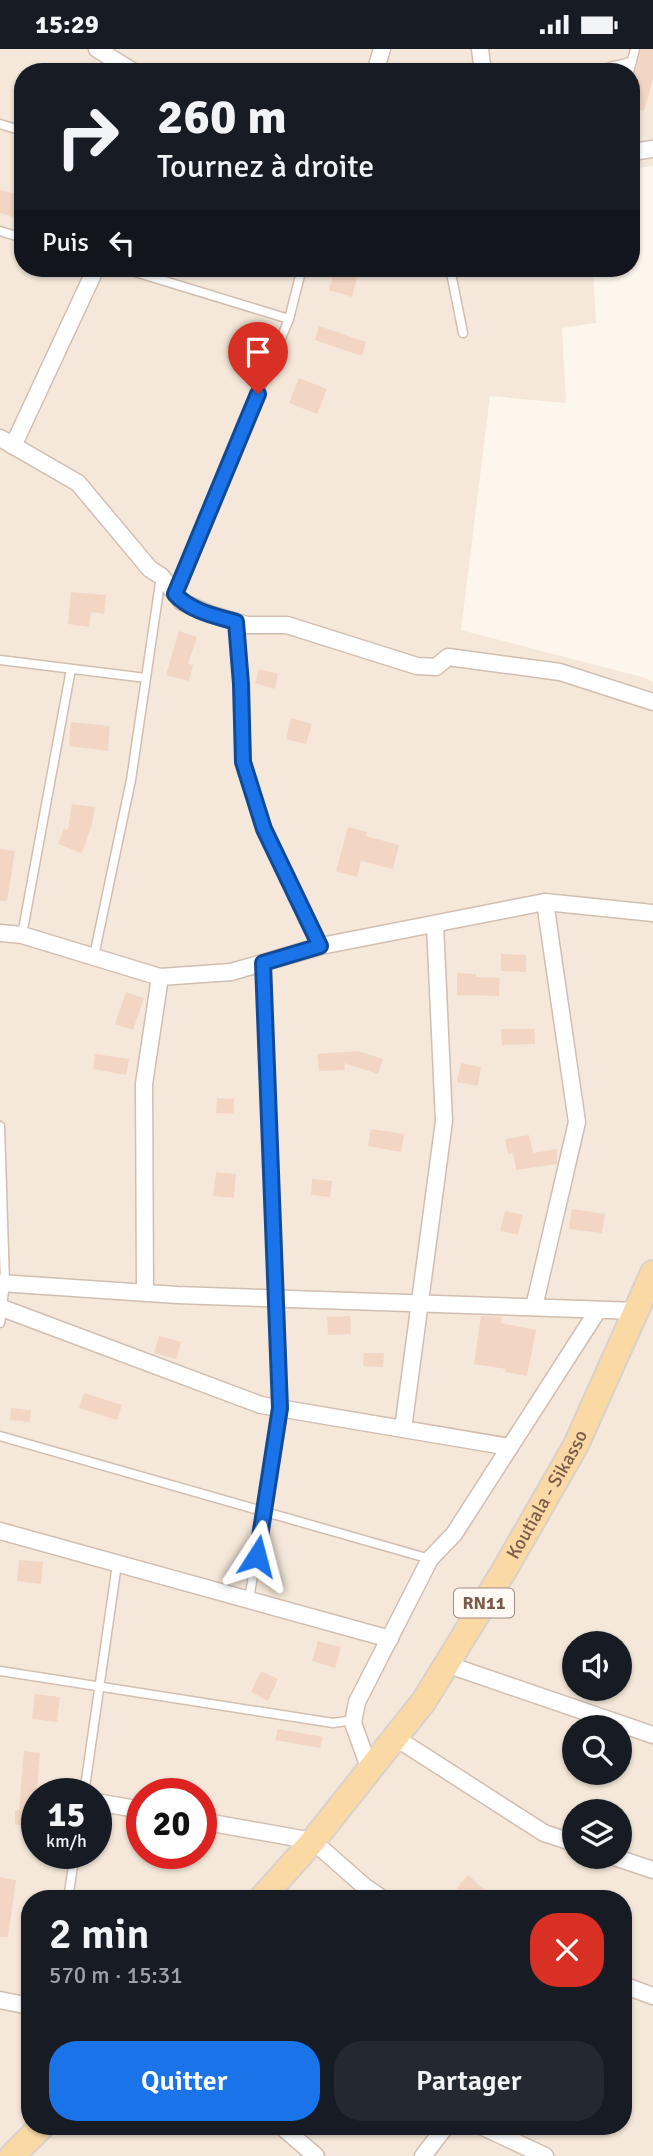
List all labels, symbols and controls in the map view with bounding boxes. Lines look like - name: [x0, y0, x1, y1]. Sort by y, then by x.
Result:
- text: 15:29: [35, 9, 99, 41]
- text: 260 m: [157, 87, 287, 147]
- icon: right: [42, 91, 133, 182]
- text: Tournez à droite: [157, 147, 374, 186]
- icon: left: [103, 224, 141, 262]
- text: Puis: [42, 227, 89, 259]
- pin: [228, 322, 288, 394]
- icon: arrive: [239, 333, 277, 371]
- street label: Koutiala - Sikasso: [501, 1426, 593, 1563]
- position arrow: [220, 1519, 294, 1593]
- road number: RN11: [454, 1589, 514, 1617]
- map controls: [562, 1631, 632, 1869]
- button: sound: [562, 1631, 632, 1701]
- button: search: [562, 1715, 632, 1785]
- speed limit sign: 20: [126, 1778, 217, 1869]
- text: 15: [48, 1793, 85, 1836]
- button: layers: [562, 1799, 632, 1869]
- text: km/h: [46, 1830, 87, 1852]
- text: 2 min: [49, 1909, 150, 1960]
- button: close: [530, 1913, 604, 1987]
- text: 570 m · 15:31: [49, 1961, 183, 1990]
- button: Quitter: [49, 2041, 320, 2121]
- button: Partager: [334, 2041, 604, 2121]

